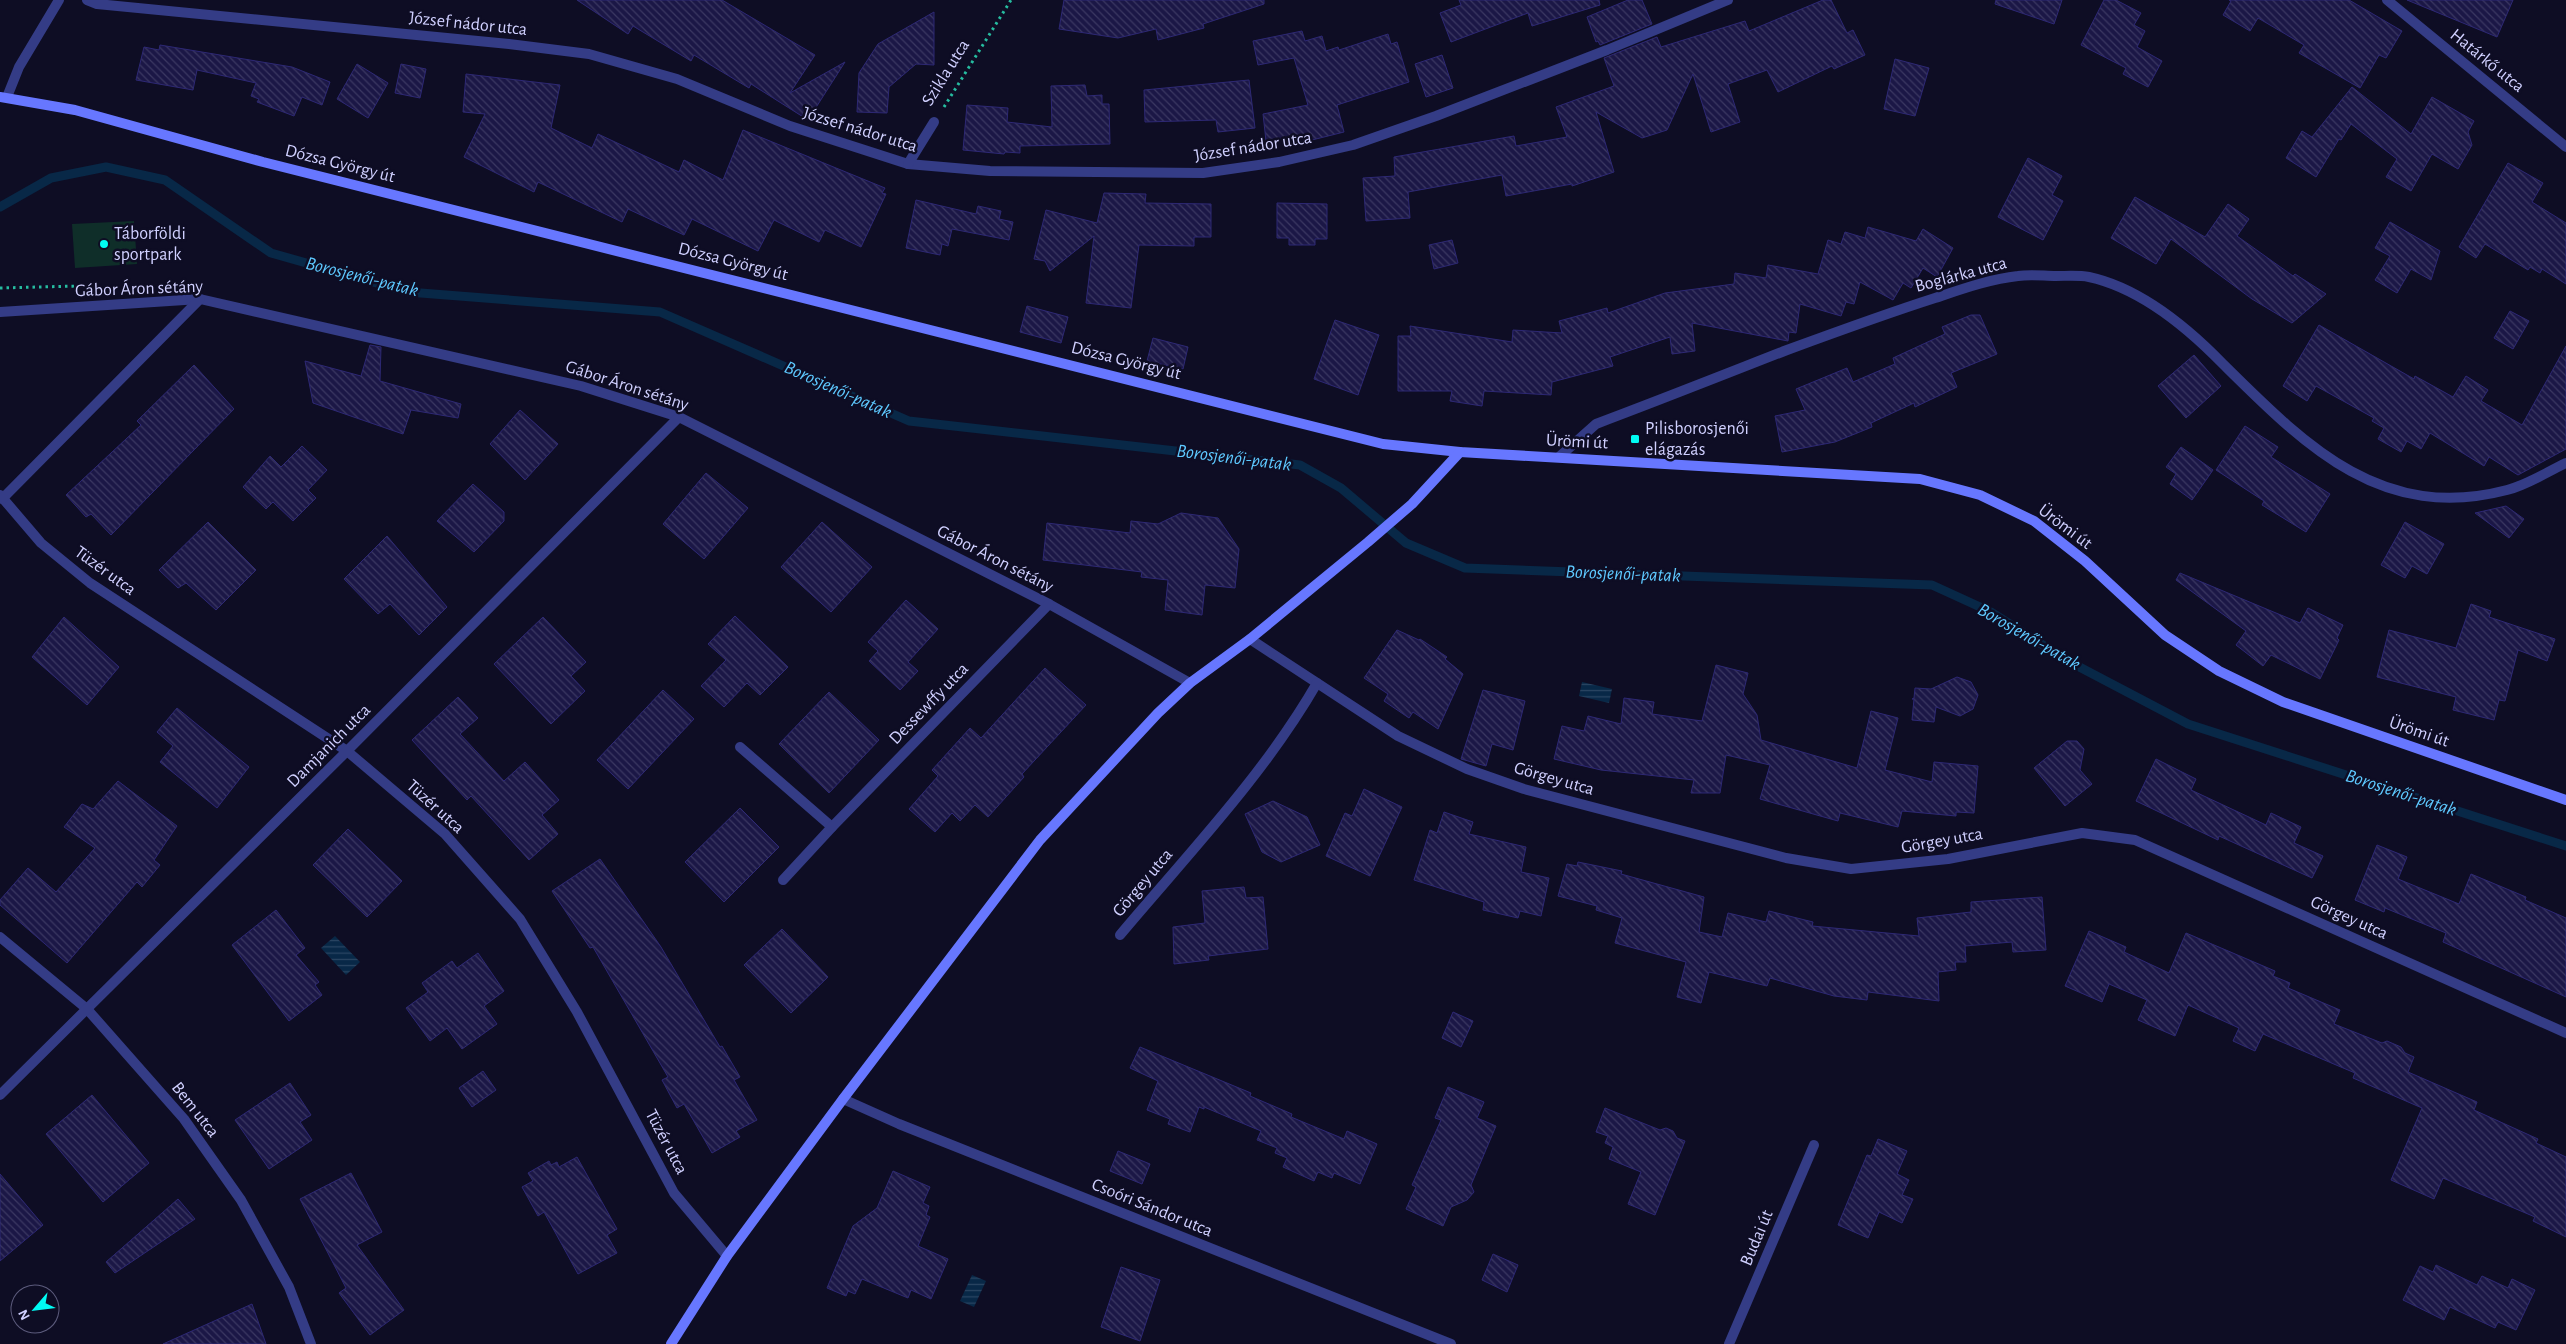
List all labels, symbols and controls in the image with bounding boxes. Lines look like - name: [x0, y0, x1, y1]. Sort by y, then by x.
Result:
- street label: József nádor utca: [408, 9, 528, 39]
- street label: Határkő utca: [2447, 26, 2527, 96]
- street label: Szikla utca: [919, 37, 973, 109]
- street label: József nádor utca: [801, 104, 919, 156]
- street label: József nádor utca: [1193, 129, 1313, 165]
- street label: Dózsa György út: [283, 142, 397, 186]
- place label: Táborföldi sportpark: [114, 225, 186, 264]
- marker: Táborföldi sportpark: [98, 238, 110, 250]
- street label: Dózsa György út: [676, 240, 790, 284]
- water label: Borosjenői-patak: [304, 254, 420, 300]
- street label: Boglárka utca: [1913, 254, 2009, 296]
- street label: Gábor Áron sétány: [75, 275, 204, 300]
- street label: Dózsa György út: [1069, 339, 1183, 383]
- street label: Gábor Áron sétány: [563, 355, 692, 414]
- water label: Borosjenői-patak: [781, 358, 895, 422]
- place label: Pilisborosjenői elágazás: [1645, 420, 1749, 459]
- street label: Ürömi út: [1546, 429, 1609, 453]
- marker: Pilisborosjenői elágazás: [1629, 433, 1641, 445]
- water label: Borosjenői-patak: [1176, 442, 1293, 474]
- street label: Ürömi út: [2035, 500, 2097, 553]
- street label: Gábor Áron sétány: [934, 519, 1058, 596]
- street label: Tüzér utca: [71, 543, 139, 599]
- water label: Borosjenői-patak: [1565, 562, 1681, 586]
- water label: Borosjenői-patak: [1974, 600, 2084, 674]
- street label: Dessewffy utca: [886, 660, 972, 748]
- street label: Damjanich utca: [284, 701, 374, 791]
- street label: Ürömi út: [2387, 712, 2452, 751]
- street label: Görgey utca: [1512, 759, 1596, 799]
- water label: Borosjenői-patak: [2343, 766, 2459, 820]
- street label: Tüzér utca: [403, 777, 467, 837]
- street label: Görgey utca: [1900, 825, 1984, 857]
- street label: Görgey utca: [1110, 846, 1176, 920]
- street label: Görgey utca: [2308, 893, 2390, 943]
- street label: Bem utca: [168, 1079, 222, 1141]
- street label: Tüzér utca: [641, 1107, 691, 1177]
- street label: Csoóri Sándor utca: [1089, 1176, 1215, 1240]
- street label: Budai út: [1737, 1207, 1777, 1269]
- north arrow: [10, 1284, 60, 1334]
- text: N: [16, 1307, 33, 1322]

